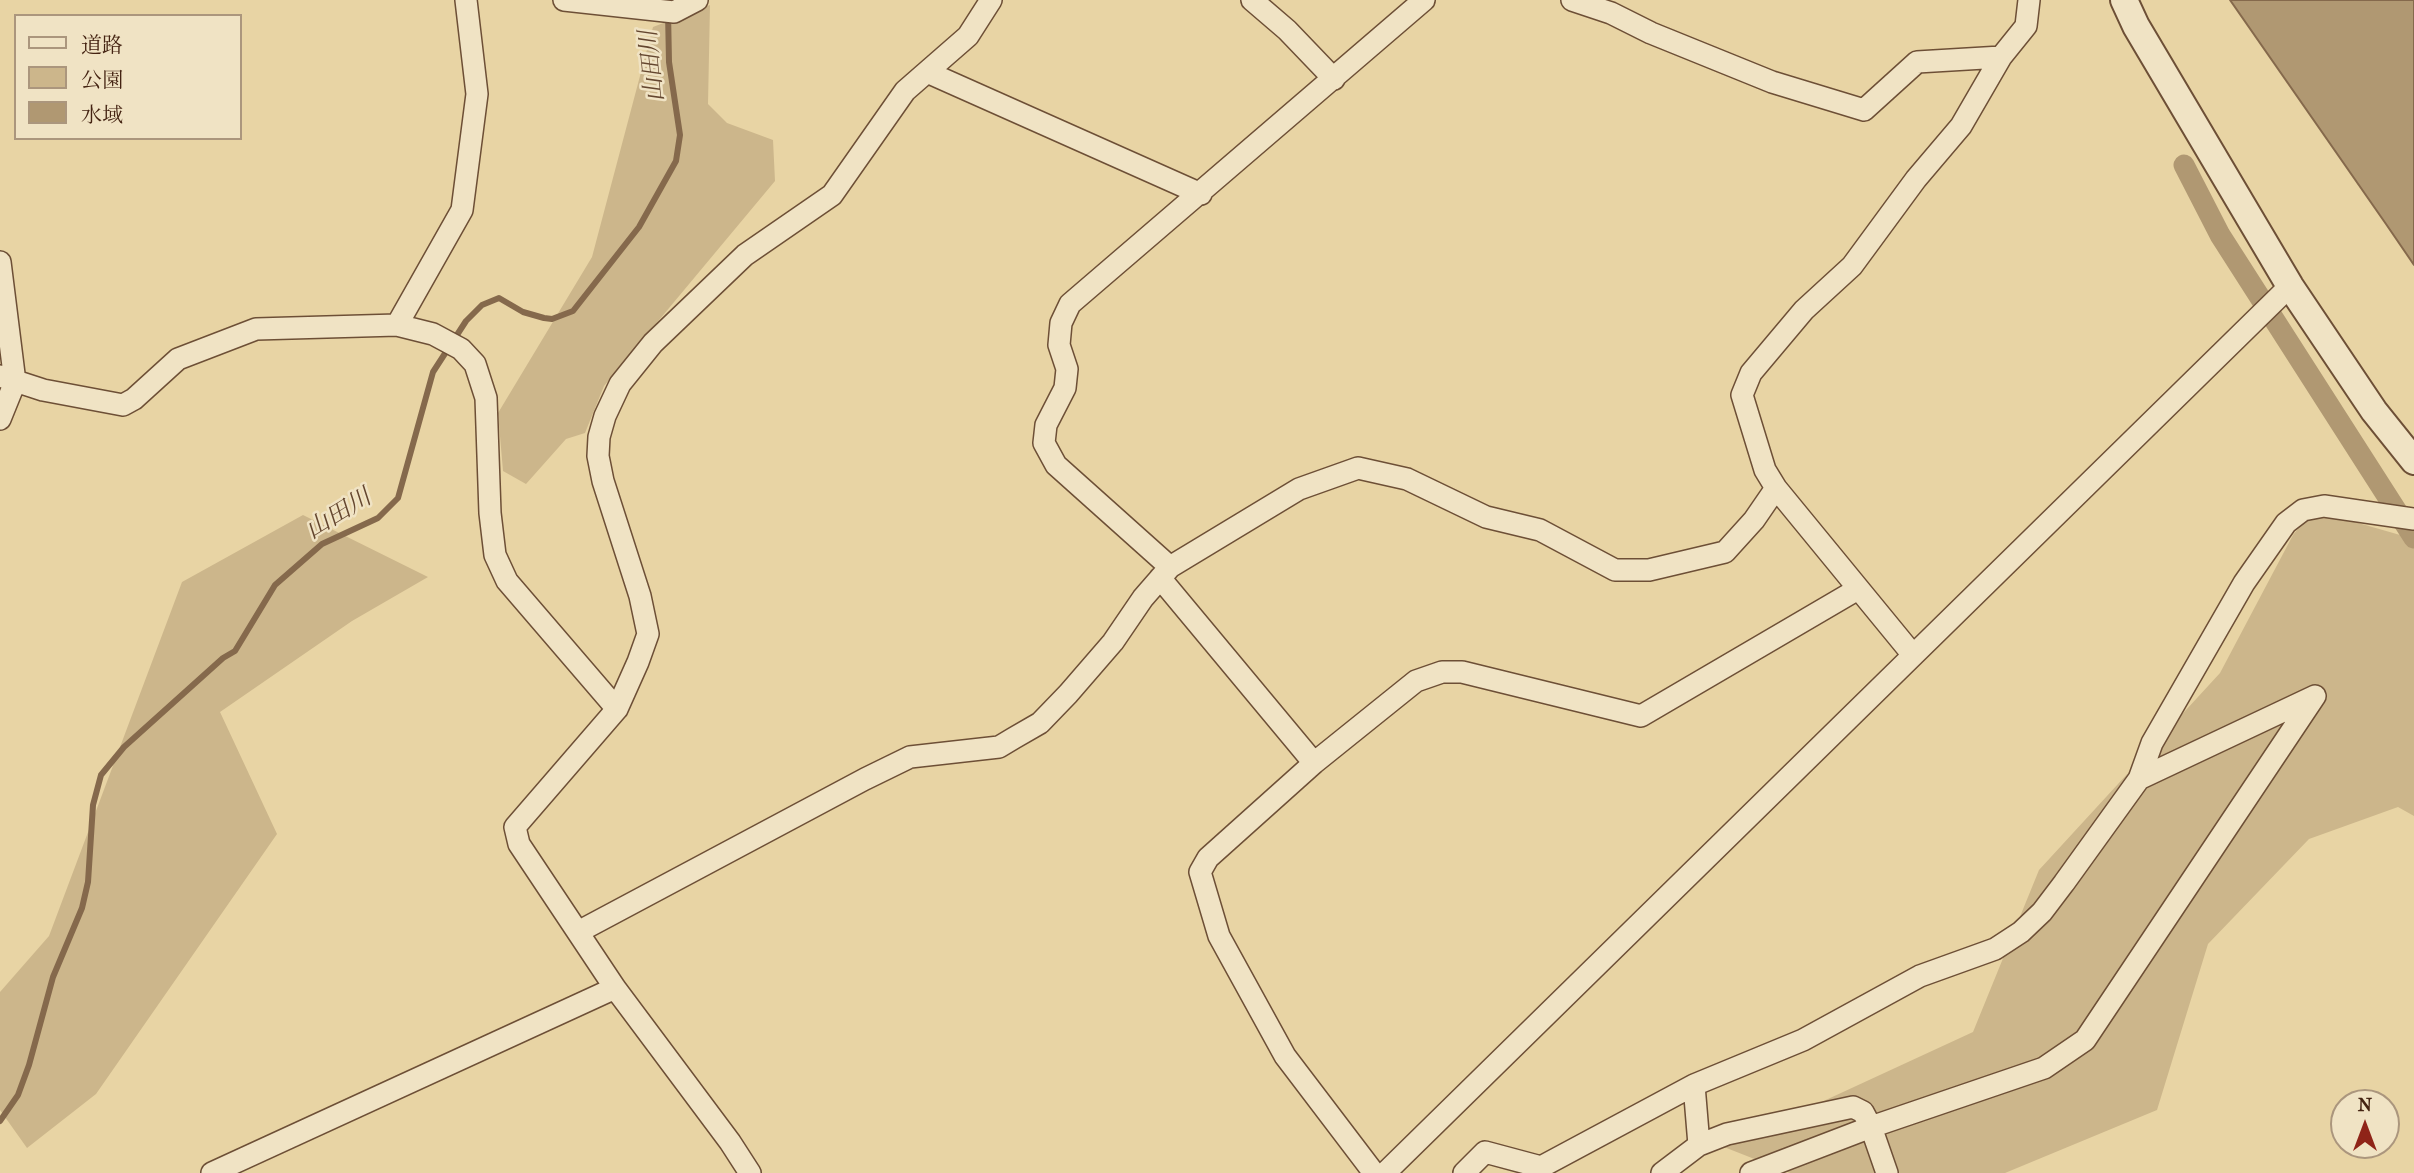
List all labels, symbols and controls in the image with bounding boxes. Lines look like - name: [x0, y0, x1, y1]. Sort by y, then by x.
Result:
- legend: [14, 14, 242, 140]
- water label: 山田川: [635, 29, 671, 103]
- text: 道路: [81, 33, 123, 57]
- text: 公園: [81, 68, 123, 92]
- text: 水域: [81, 103, 123, 127]
- water label: 山田川: [301, 484, 377, 546]
- north arrow: [2330, 1089, 2400, 1159]
- text: N: [2358, 1094, 2372, 1116]

